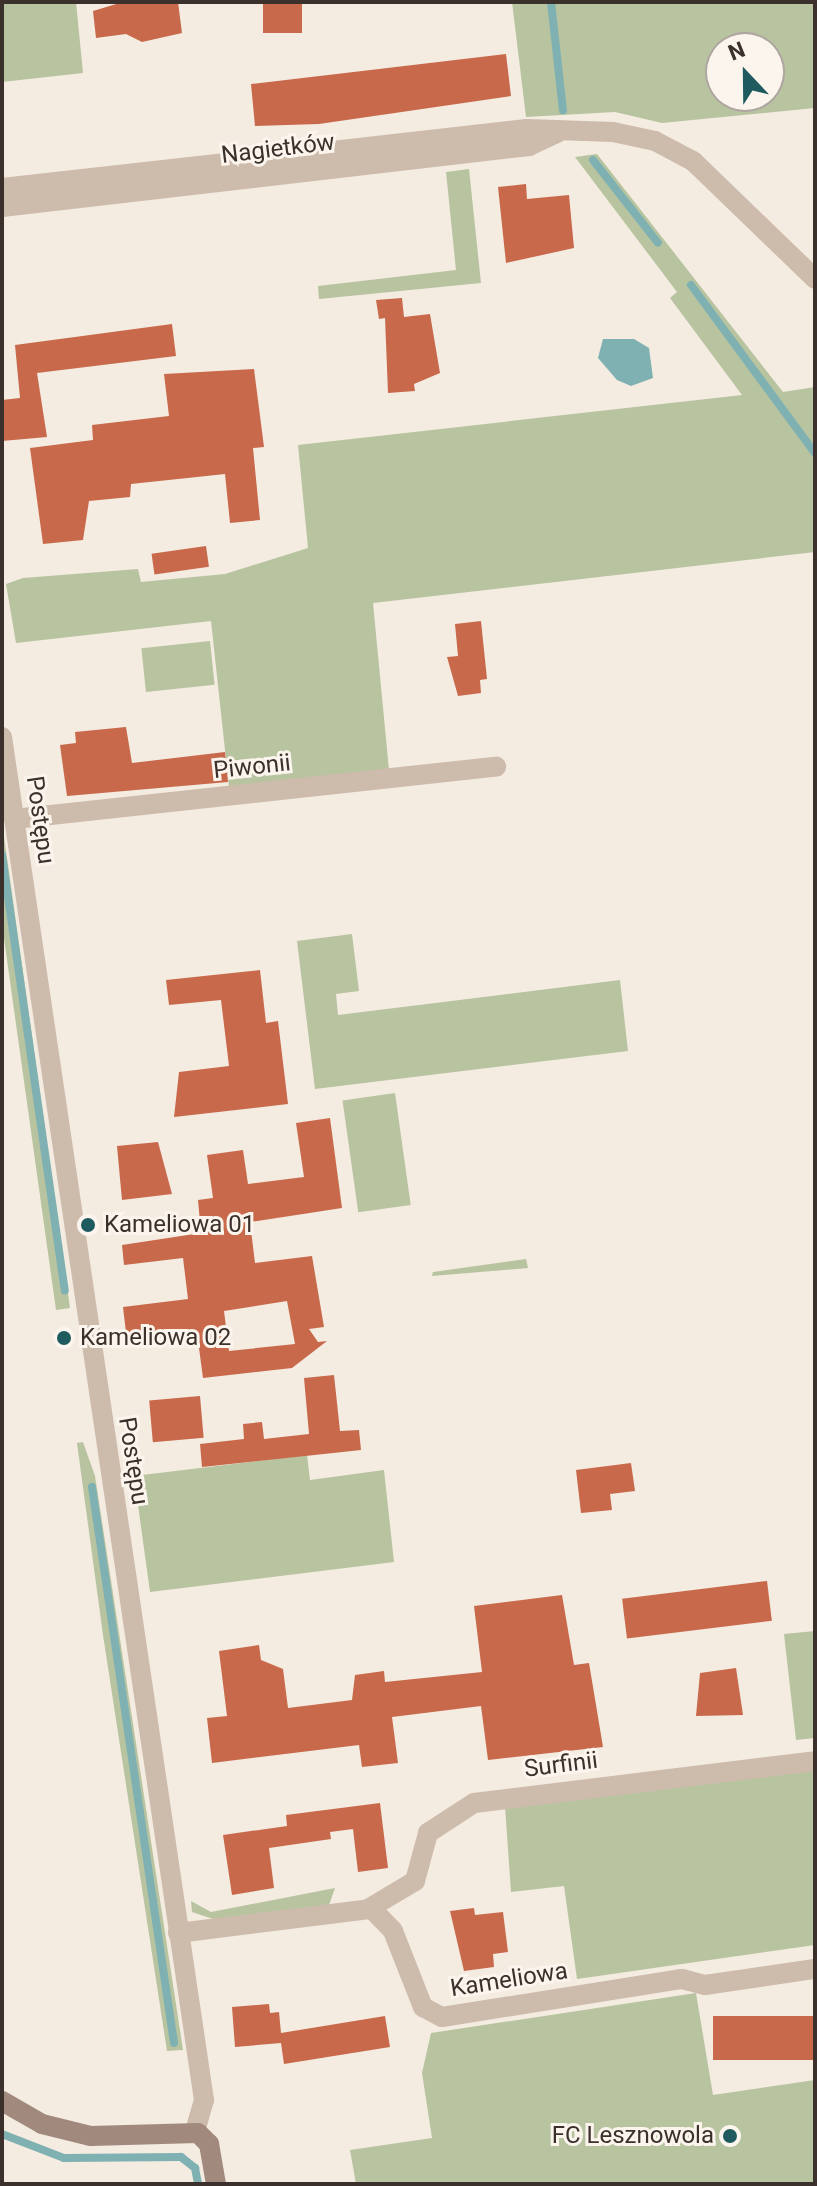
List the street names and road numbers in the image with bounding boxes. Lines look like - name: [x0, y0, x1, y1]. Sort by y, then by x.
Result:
- street label: Nagietków: [220, 128, 336, 170]
- street label: Piwonii: [212, 749, 292, 785]
- street label: Postępu: [20, 774, 60, 866]
- street label: Postępu: [112, 1415, 154, 1507]
- street label: Surfinii: [523, 1746, 599, 1784]
- street label: Kameliowa: [448, 1957, 570, 2003]

